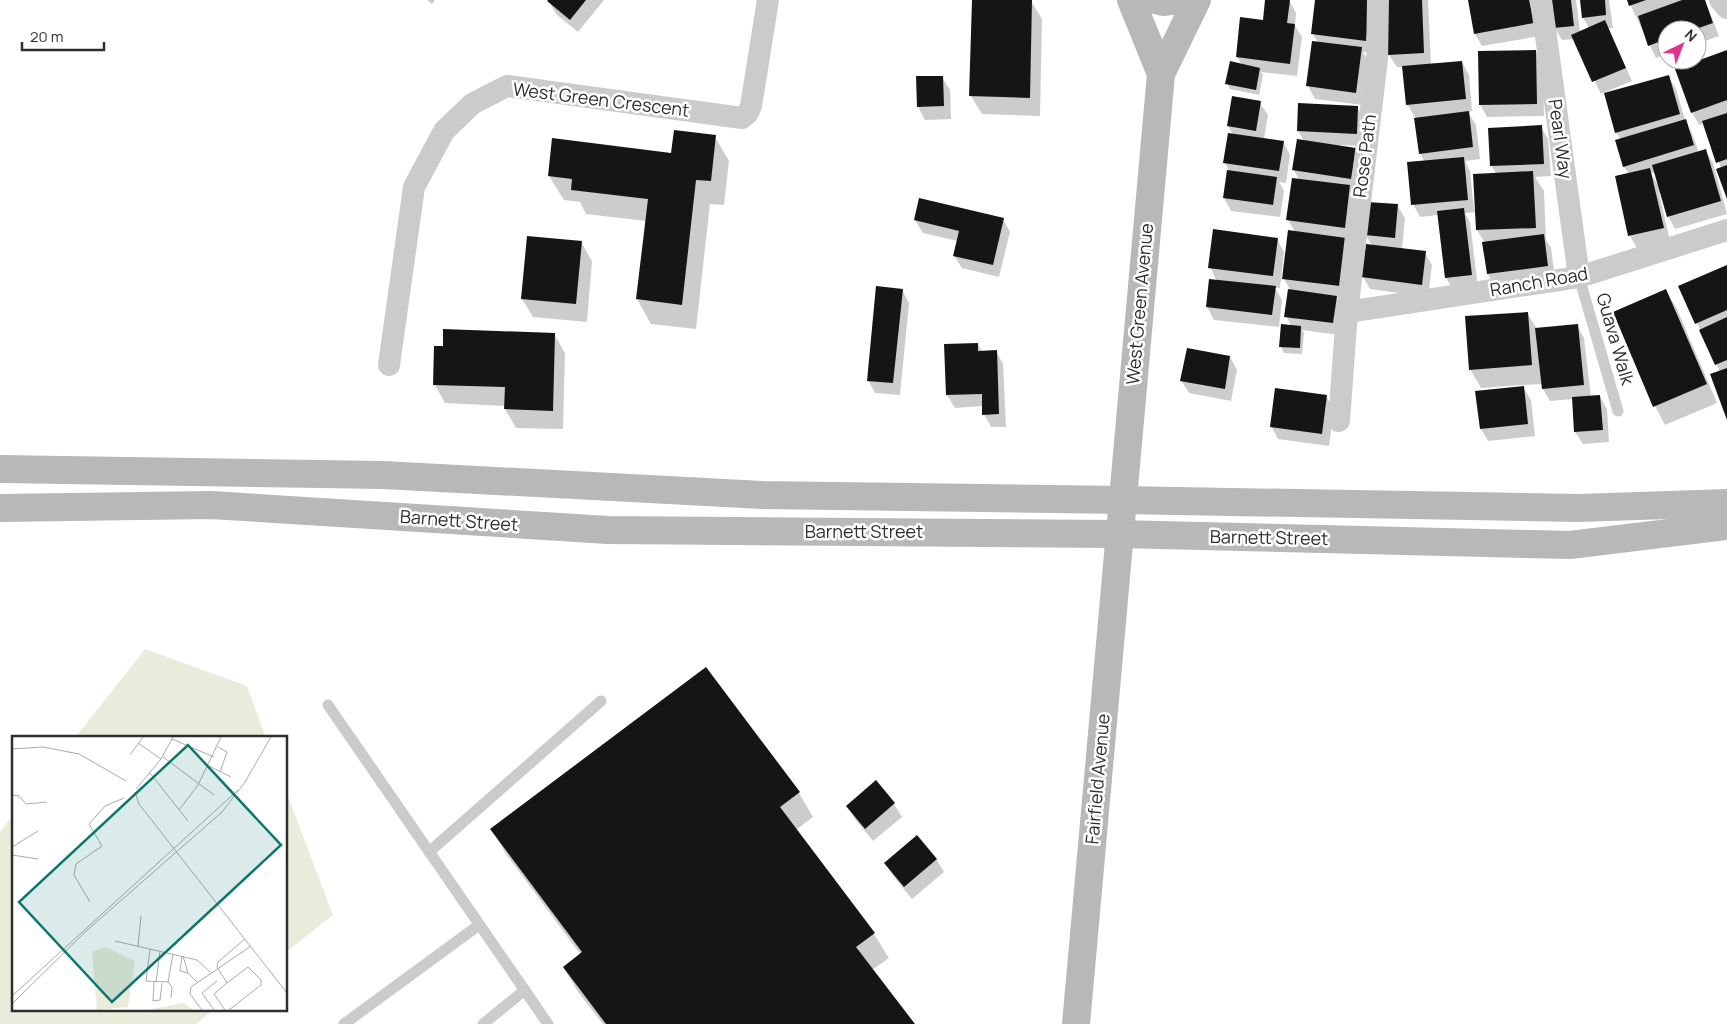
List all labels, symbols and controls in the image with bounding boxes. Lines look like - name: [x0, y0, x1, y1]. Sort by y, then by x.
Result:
- scale bar: [22, 20, 105, 52]
- north arrow: [1657, 20, 1707, 70]
- text: N: [1681, 25, 1701, 46]
- text: 20 m: [30, 26, 63, 47]
- street label: West Green Crescent: [512, 76, 691, 122]
- street label: Pearl Way: [1544, 97, 1579, 181]
- street label: Rose Path: [1347, 113, 1381, 199]
- street label: West Green Avenue: [1120, 222, 1158, 386]
- street label: Ranch Road: [1488, 261, 1590, 301]
- street label: Guava Walk: [1591, 290, 1641, 388]
- street label: Barnett Street: [399, 504, 519, 536]
- street label: Barnett Street: [805, 519, 923, 543]
- street label: Barnett Street: [1210, 524, 1328, 550]
- street label: Fairfield Avenue: [1079, 713, 1115, 845]
- inset map: [12, 736, 288, 1012]

